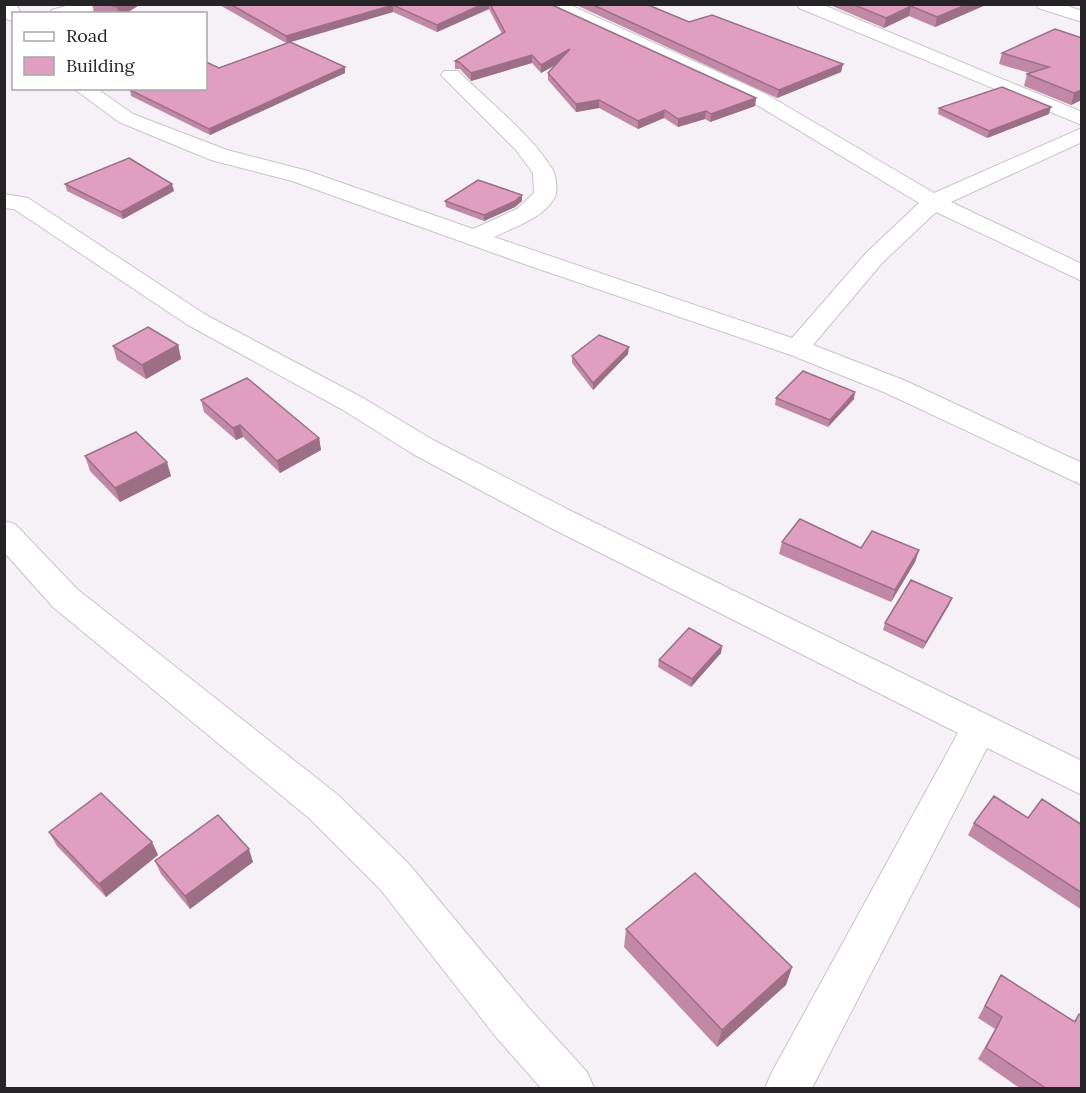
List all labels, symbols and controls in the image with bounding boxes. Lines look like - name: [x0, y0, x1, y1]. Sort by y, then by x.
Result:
- legend: [12, 12, 207, 90]
- text: Road: [66, 24, 108, 47]
- text: Building: [66, 54, 136, 77]

